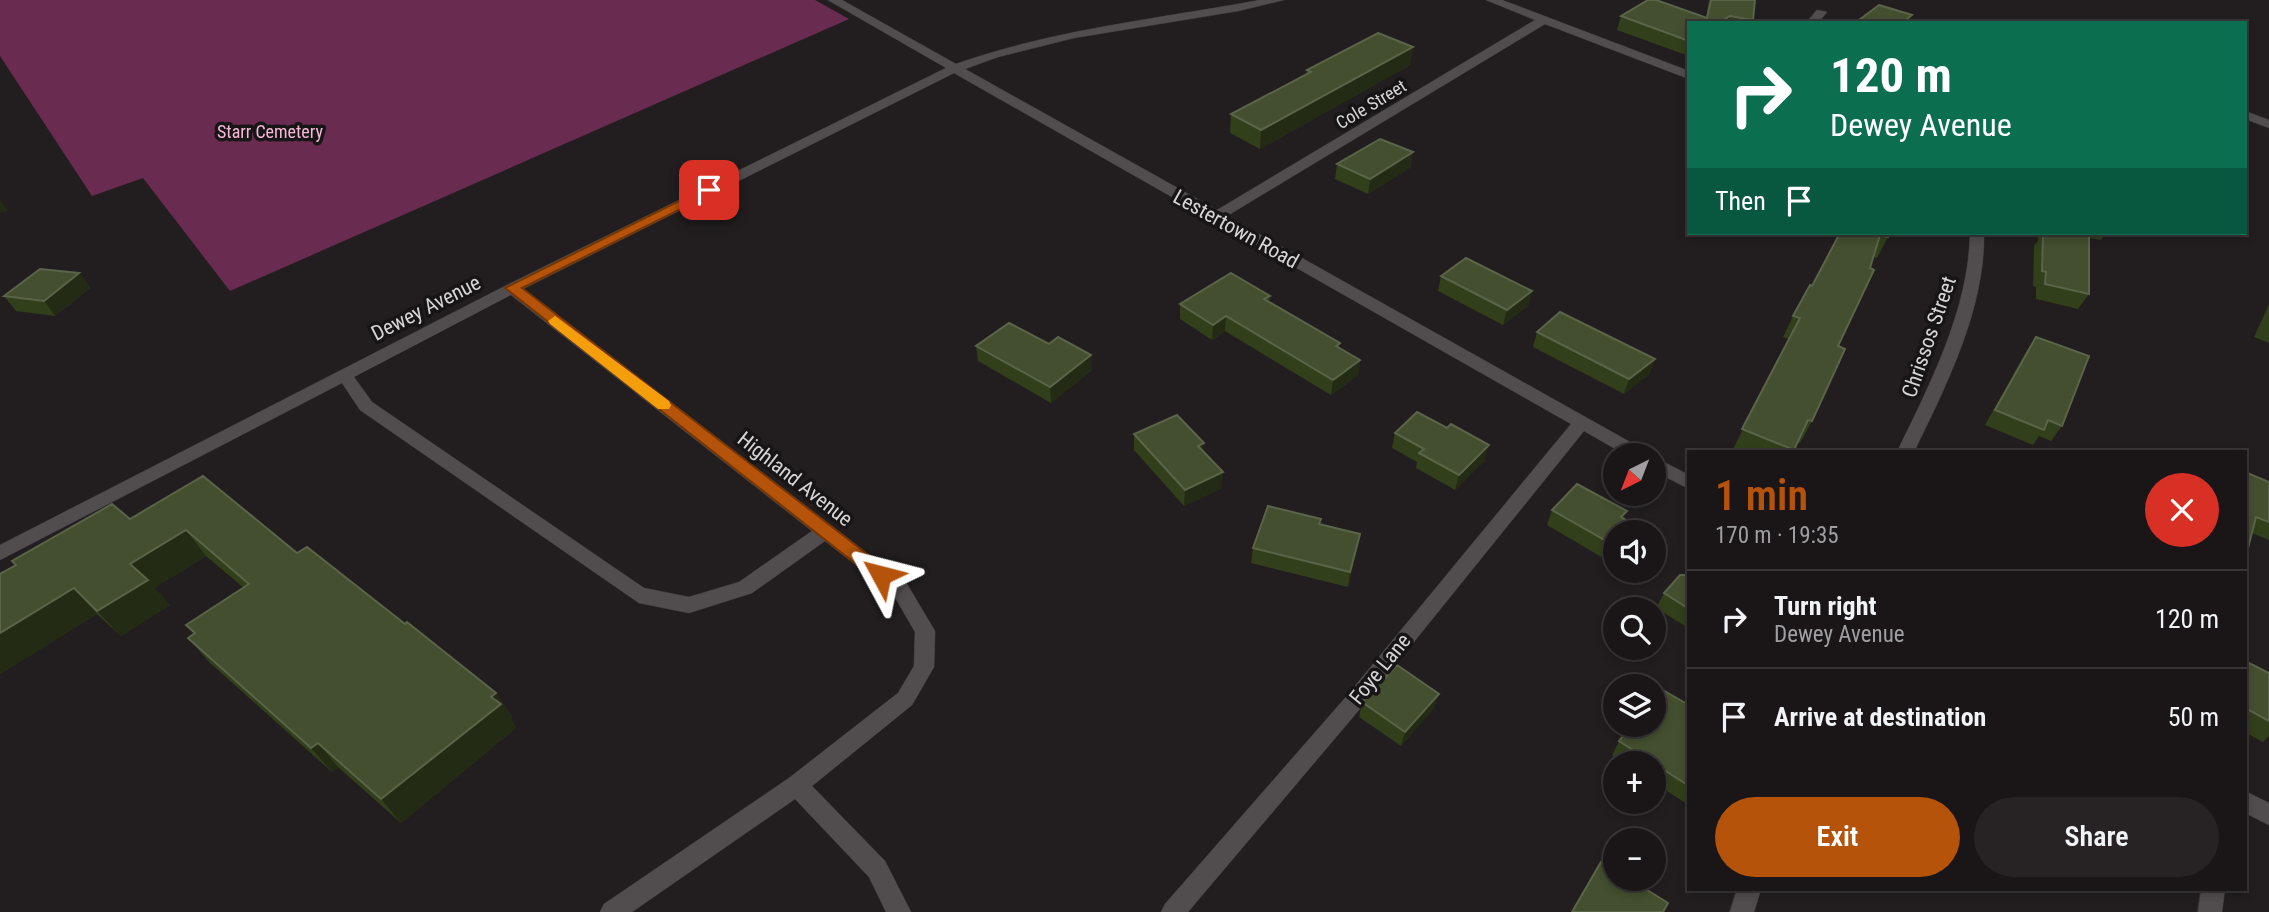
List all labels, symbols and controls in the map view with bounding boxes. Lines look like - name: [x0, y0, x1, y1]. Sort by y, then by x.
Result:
- text: 120 m: [1830, 47, 1952, 104]
- icon: right: [1715, 49, 1806, 140]
- street label: Cole Street: [1332, 75, 1410, 133]
- text: Dewey Avenue: [1830, 106, 2012, 144]
- park label: Starr Cemetery: [217, 121, 323, 142]
- pin: [679, 160, 739, 220]
- icon: arrive: [690, 171, 728, 209]
- icon: arrive: [1780, 182, 1818, 220]
- street label: Lestertown Road: [1169, 185, 1303, 273]
- text: Then: [1715, 186, 1766, 216]
- street label: Dewey Avenue: [367, 270, 485, 346]
- street label: Chrissos Street: [1897, 273, 1961, 401]
- street label: Highland Avenue: [733, 427, 857, 531]
- north arrow: [1603, 443, 1666, 506]
- map controls: [1603, 443, 1666, 891]
- text: 1 min: [1715, 471, 1808, 520]
- button: close: [2145, 473, 2219, 547]
- button: sound: [1603, 520, 1666, 583]
- text: 170 m · 19:35: [1715, 522, 1839, 549]
- position arrow: [844, 538, 918, 612]
- text: Turn right: [1774, 591, 1876, 621]
- button: search: [1603, 597, 1666, 660]
- icon: right: [1715, 600, 1753, 638]
- text: 120 m: [2155, 604, 2219, 634]
- text: Dewey Avenue: [1774, 621, 1905, 648]
- street label: Foye Lane: [1344, 629, 1416, 709]
- button: layers: [1603, 674, 1666, 737]
- icon: arrive: [1715, 698, 1753, 736]
- text: Arrive at destination: [1774, 702, 1986, 732]
- text: 50 m: [2168, 702, 2219, 732]
- button: +: [1603, 751, 1666, 814]
- button: Exit: [1715, 797, 1960, 877]
- button: Share: [1974, 797, 2219, 877]
- button: −: [1603, 828, 1666, 891]

